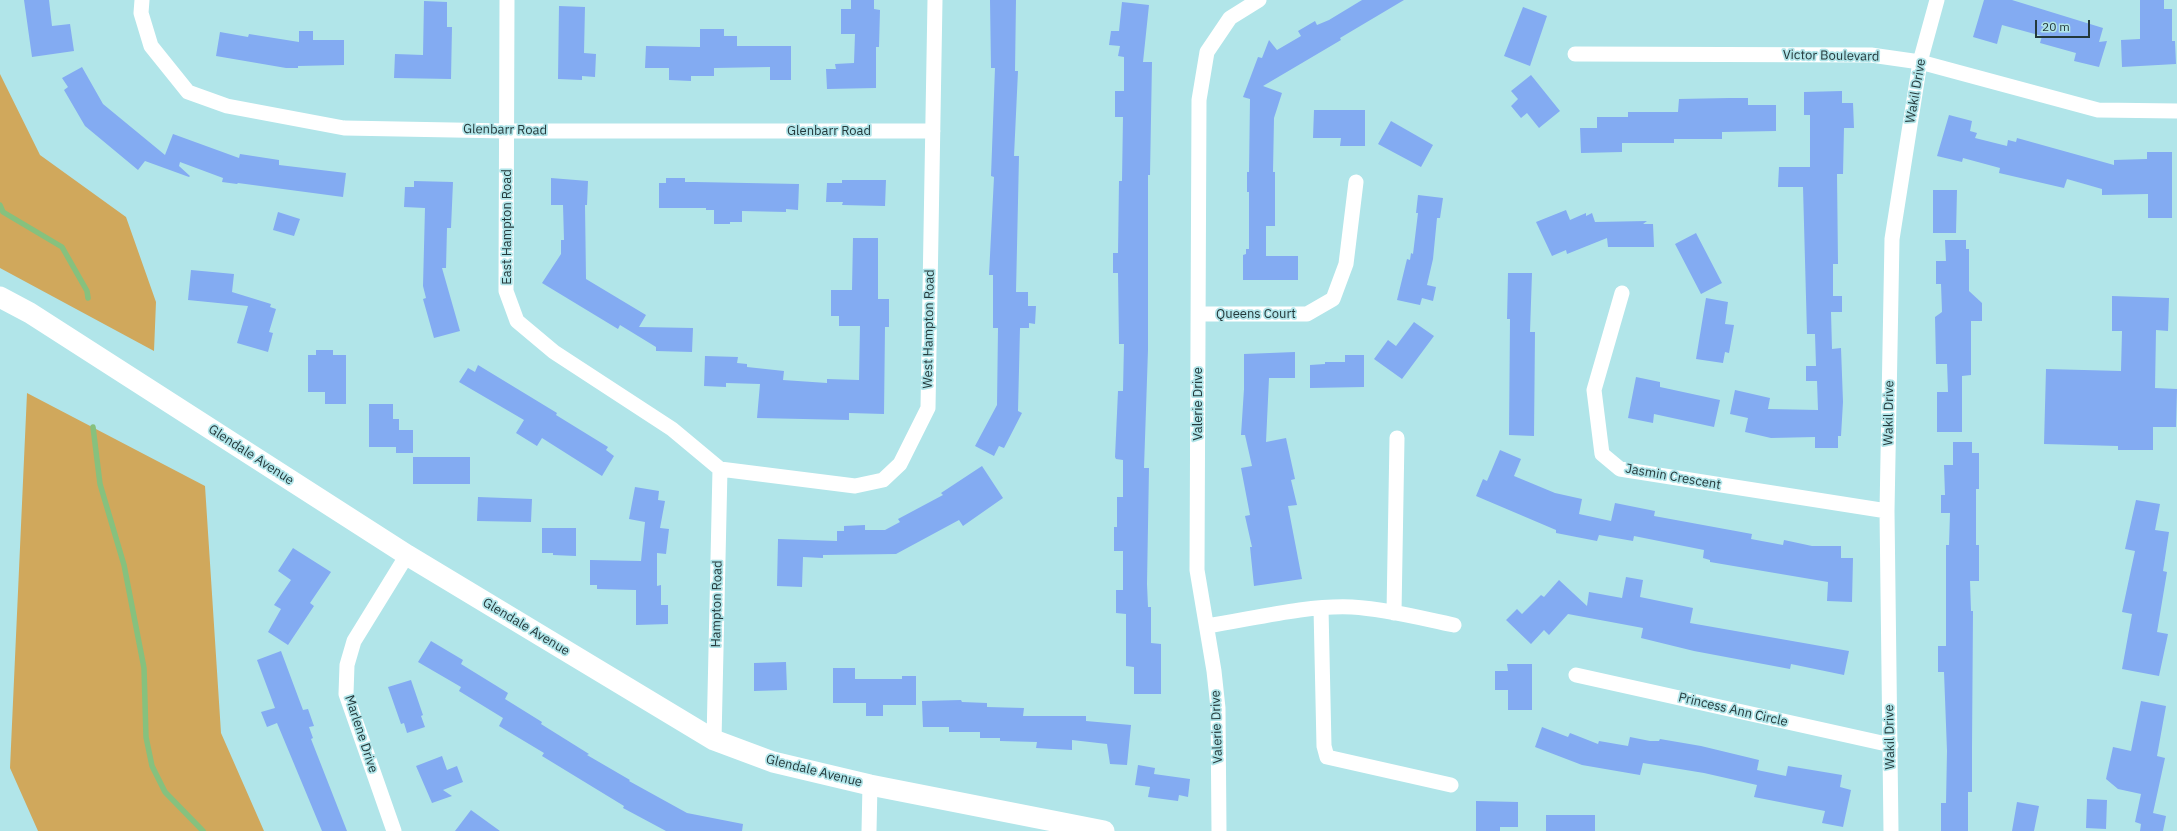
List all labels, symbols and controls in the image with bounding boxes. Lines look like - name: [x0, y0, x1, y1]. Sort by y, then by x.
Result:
- scale bar: [2037, 12, 2092, 38]
- text: 20 m: [2042, 19, 2070, 34]
- street label: Victor Boulevard: [1783, 47, 1879, 65]
- street label: Wakil Drive: [1903, 58, 1929, 124]
- street label: Glenbarr Road: [463, 121, 547, 139]
- street label: Glenbarr Road: [787, 123, 871, 139]
- street label: East Hampton Road: [499, 169, 515, 285]
- street label: West Hampton Road: [920, 269, 938, 389]
- street label: Queens Court: [1216, 306, 1296, 322]
- street label: Valerie Drive: [1190, 367, 1206, 441]
- street label: Wakil Drive: [1881, 380, 1897, 446]
- street label: Glendale Avenue: [205, 422, 297, 488]
- street label: Jasmin Crescent: [1624, 461, 1722, 493]
- street label: Hampton Road: [708, 560, 726, 648]
- street label: Glendale Avenue: [480, 595, 572, 659]
- street label: Valerie Drive: [1208, 690, 1226, 764]
- street label: Princess Ann Circle: [1677, 690, 1789, 730]
- street label: Marlene Drive: [341, 693, 381, 775]
- street label: Wakil Drive: [1882, 704, 1898, 770]
- street label: Glendale Avenue: [764, 751, 864, 791]

